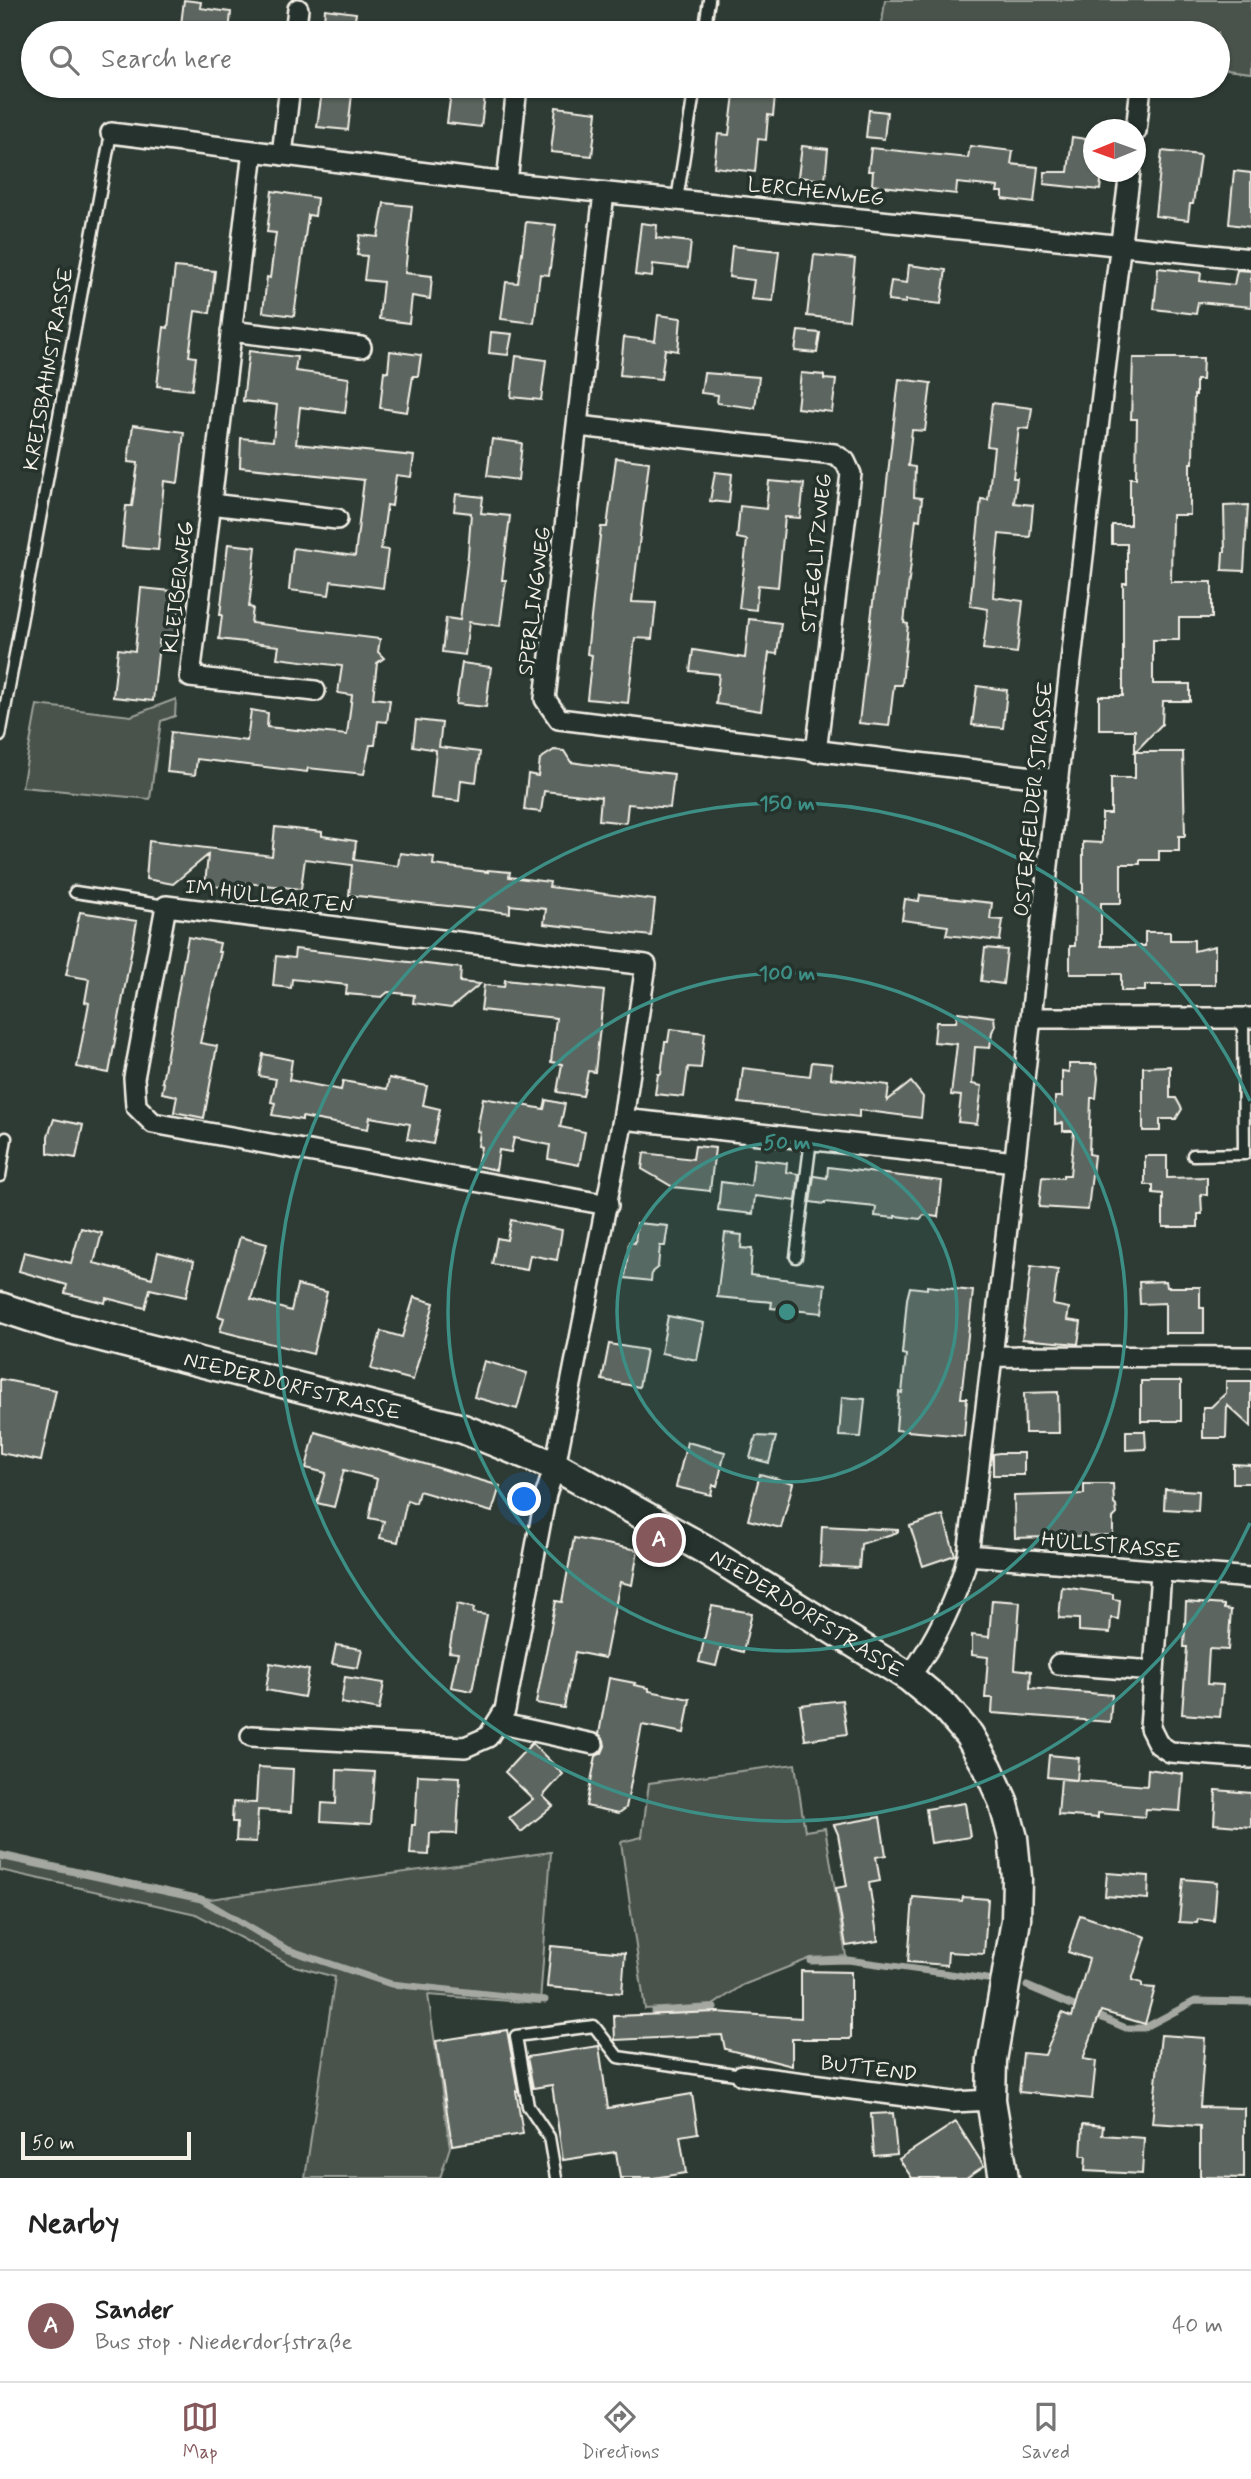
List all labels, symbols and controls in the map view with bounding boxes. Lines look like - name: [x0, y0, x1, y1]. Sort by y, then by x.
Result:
- search box: [21, 21, 1230, 98]
- icon: search: [45, 41, 83, 79]
- text: Search here: [101, 43, 232, 77]
- north arrow: [1083, 119, 1146, 182]
- street label: LERCHENWEG: [746, 171, 886, 213]
- street label: KREISBAHNSTRASSE: [17, 265, 81, 473]
- street label: STIEGLITZWEG: [795, 472, 839, 634]
- street label: KLEIBERWEG: [157, 520, 201, 655]
- street label: SPERLINGWEG: [512, 525, 558, 677]
- street label: OSTERFELDER STRASSE: [1008, 680, 1060, 918]
- text: 150 m: [759, 790, 815, 818]
- street label: IM HÜLLGARTEN: [183, 873, 355, 921]
- text: 100 m: [759, 960, 815, 988]
- text: 50 m: [764, 1129, 811, 1157]
- centre of rings: [775, 1300, 799, 1324]
- street label: NIEDERDORFSTRASSE: [181, 1345, 404, 1428]
- your location: [507, 1482, 541, 1516]
- pin: A: [636, 1514, 682, 1566]
- street label: HÜLLSTRASSE: [1040, 1526, 1182, 1566]
- street label: NIEDERDORFSTRASSE: [704, 1543, 909, 1685]
- street label: BUTTEND: [819, 2049, 919, 2089]
- scale bar: [21, 2129, 191, 2161]
- text: 50 m: [32, 2131, 75, 2156]
- text: Nearby: [28, 2204, 119, 2243]
- text: Sander: [95, 2294, 174, 2328]
- text: A: [43, 2311, 59, 2341]
- text: 40 m: [1172, 2311, 1223, 2341]
- text: Bus stop · Niederdorfstraße: [95, 2328, 353, 2358]
- tab: Map: [181, 2398, 219, 2465]
- tab: Directions: [581, 2398, 660, 2465]
- tab: Saved: [1022, 2398, 1070, 2465]

